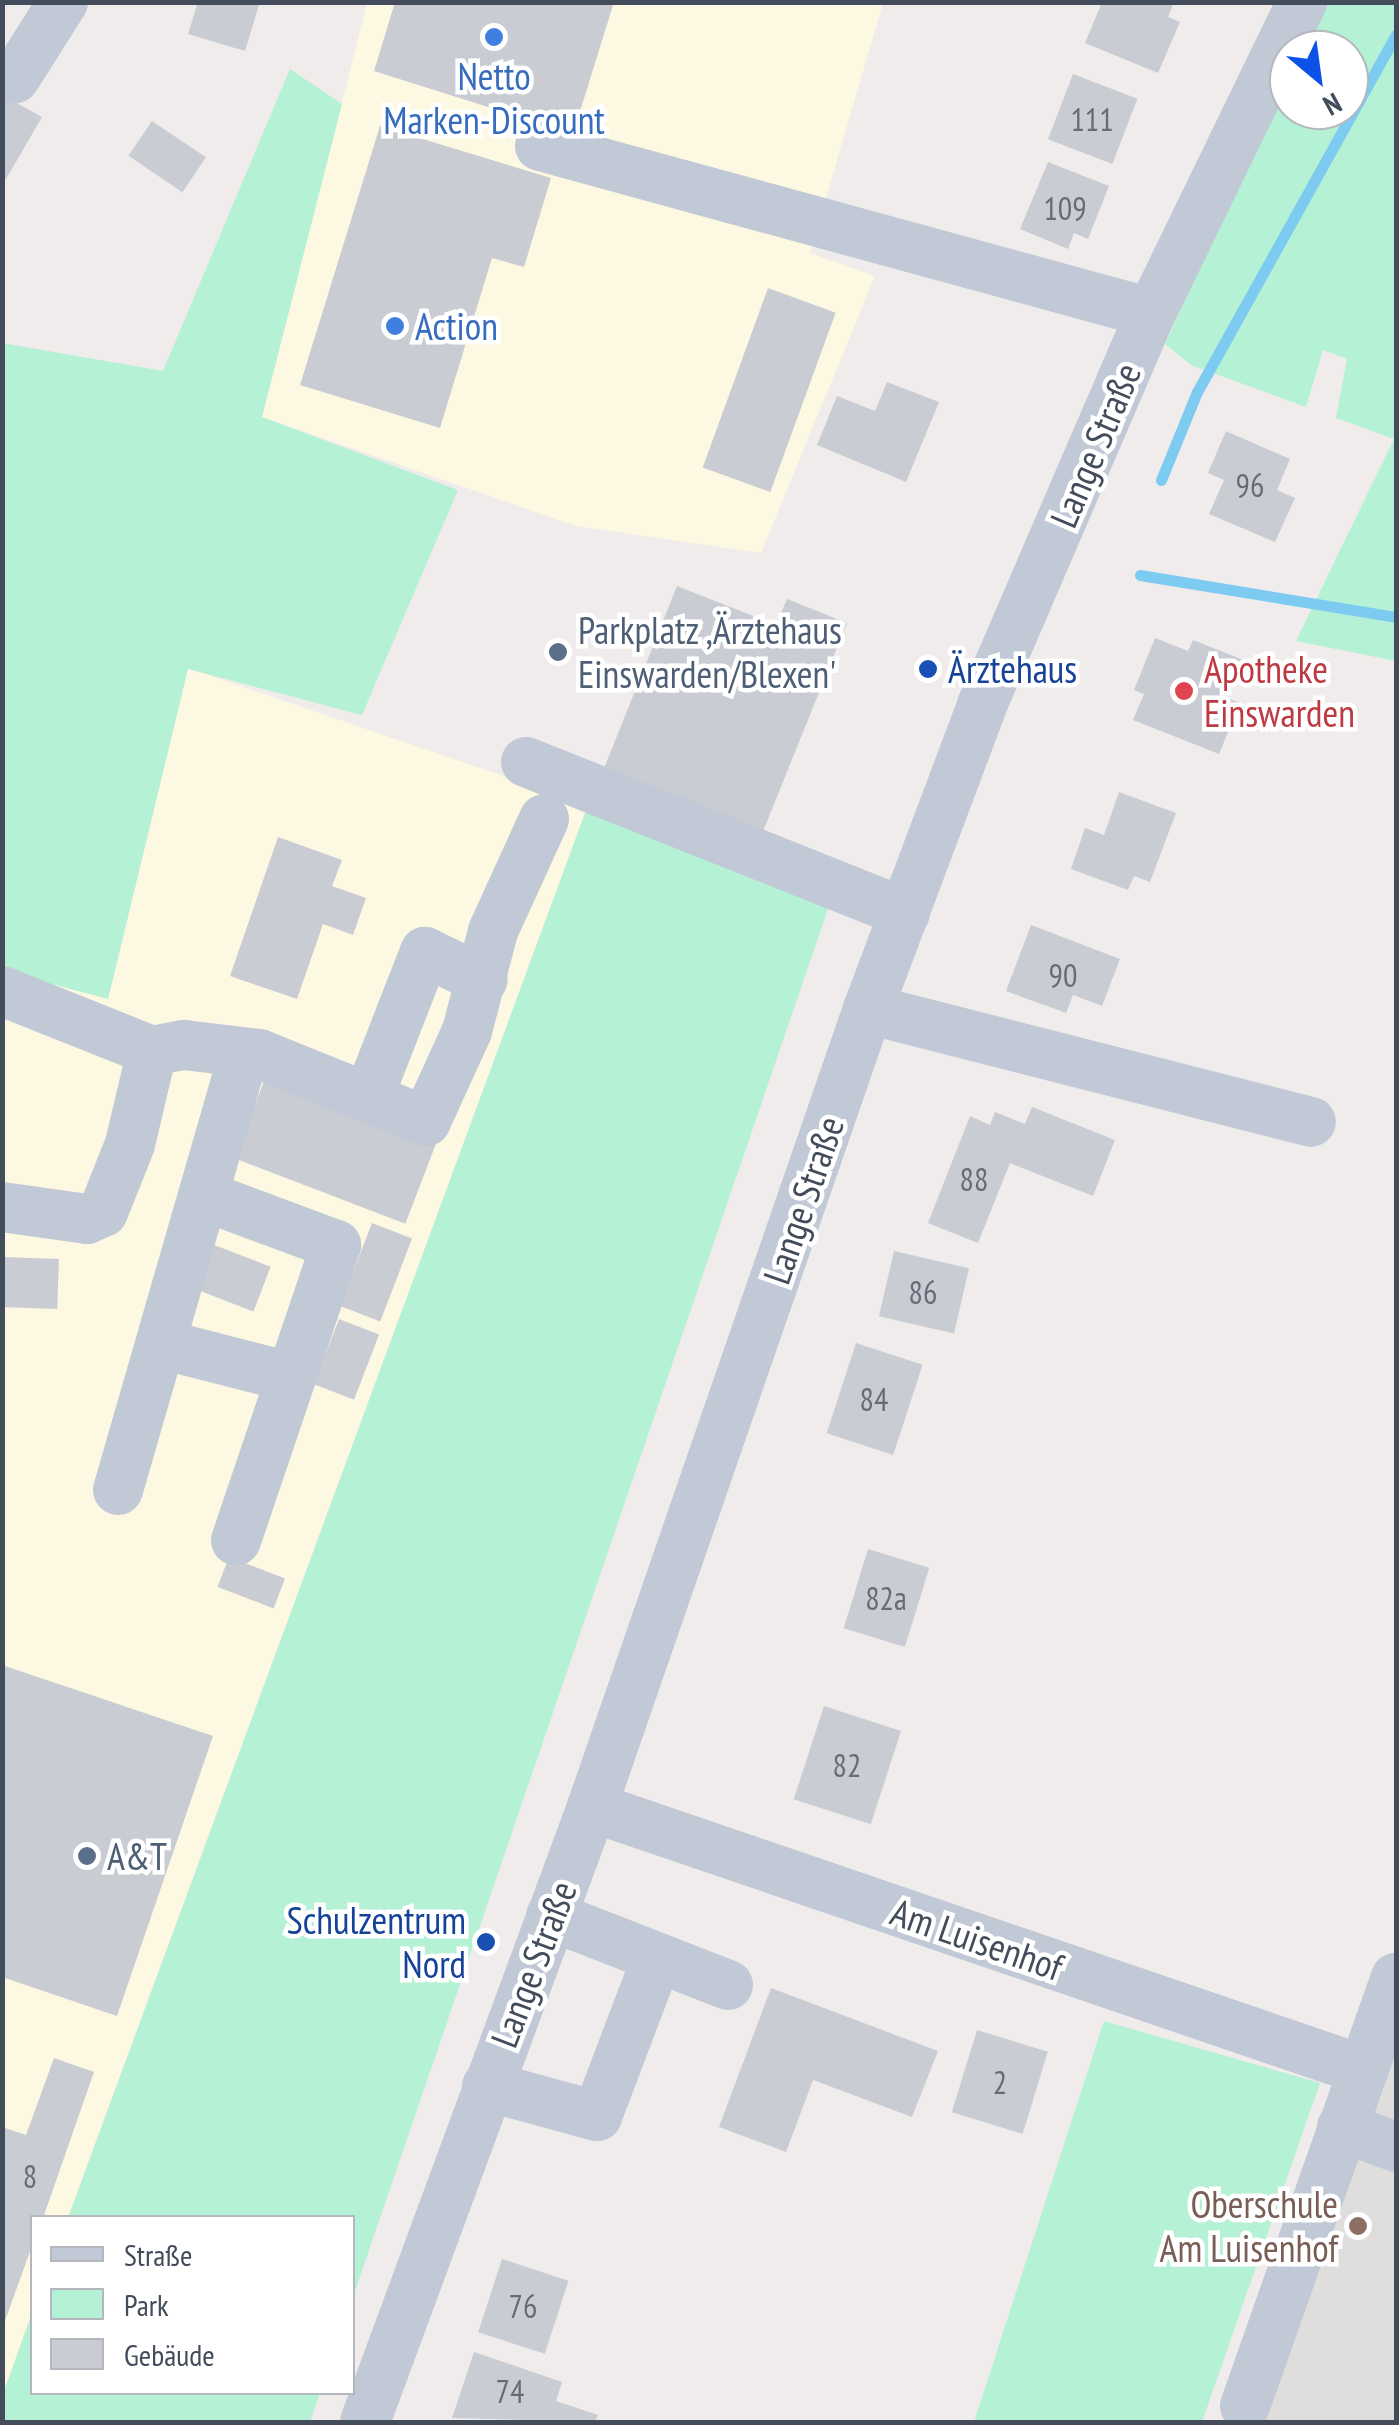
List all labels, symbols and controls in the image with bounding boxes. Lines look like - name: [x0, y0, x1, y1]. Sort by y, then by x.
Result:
- marker: Netto Marken-Discount: [483, 26, 505, 48]
- north arrow: [1269, 30, 1369, 130]
- place label: Netto Marken-Discount: [383, 53, 605, 142]
- text: N: [1317, 85, 1348, 125]
- house number: 111: [1070, 100, 1114, 138]
- house number: 109: [1043, 189, 1087, 227]
- place label: Action: [415, 303, 498, 349]
- marker: Action: [384, 315, 406, 337]
- street label: Lange Straße: [1040, 356, 1150, 534]
- house number: 96: [1236, 466, 1264, 504]
- place label: Parkplatz ,Ärztehaus Einswarden/Blexen': [578, 607, 843, 696]
- marker: Parkplatz ,Ärztehaus Einswarden/Blexen': [547, 641, 569, 663]
- place label: Ärztehaus: [948, 646, 1077, 692]
- place label: Apotheke Einswarden: [1204, 646, 1355, 736]
- marker: Ärztehaus: [917, 658, 939, 680]
- marker: Apotheke Einswarden: [1173, 680, 1195, 702]
- house number: 90: [1049, 956, 1077, 994]
- street label: Lange Straße: [753, 1110, 853, 1290]
- house number: 88: [960, 1160, 988, 1198]
- house number: 86: [909, 1273, 937, 1311]
- house number: 84: [860, 1380, 888, 1418]
- house number: 82a: [865, 1579, 907, 1617]
- house number: 82: [833, 1746, 861, 1784]
- place label: A&T: [107, 1833, 167, 1879]
- marker: A&T: [76, 1845, 98, 1867]
- street label: Lange Straße: [481, 1875, 585, 2053]
- street label: Am Luisenhof: [885, 1888, 1069, 1990]
- place label: Schulzentrum Nord: [286, 1897, 466, 1986]
- marker: Schulzentrum Nord: [475, 1931, 497, 1953]
- house number: 2: [993, 2063, 1007, 2101]
- house number: 8: [23, 2157, 37, 2195]
- place label: Oberschule Am Luisenhof: [1160, 2181, 1338, 2270]
- legend: [30, 2215, 355, 2395]
- marker: Oberschule Am Luisenhof: [1347, 2215, 1369, 2237]
- text: Straße: [124, 2235, 192, 2274]
- text: Park: [124, 2285, 169, 2324]
- house number: 76: [509, 2287, 537, 2325]
- text: Gebäude: [124, 2335, 215, 2374]
- house number: 74: [496, 2372, 524, 2410]

